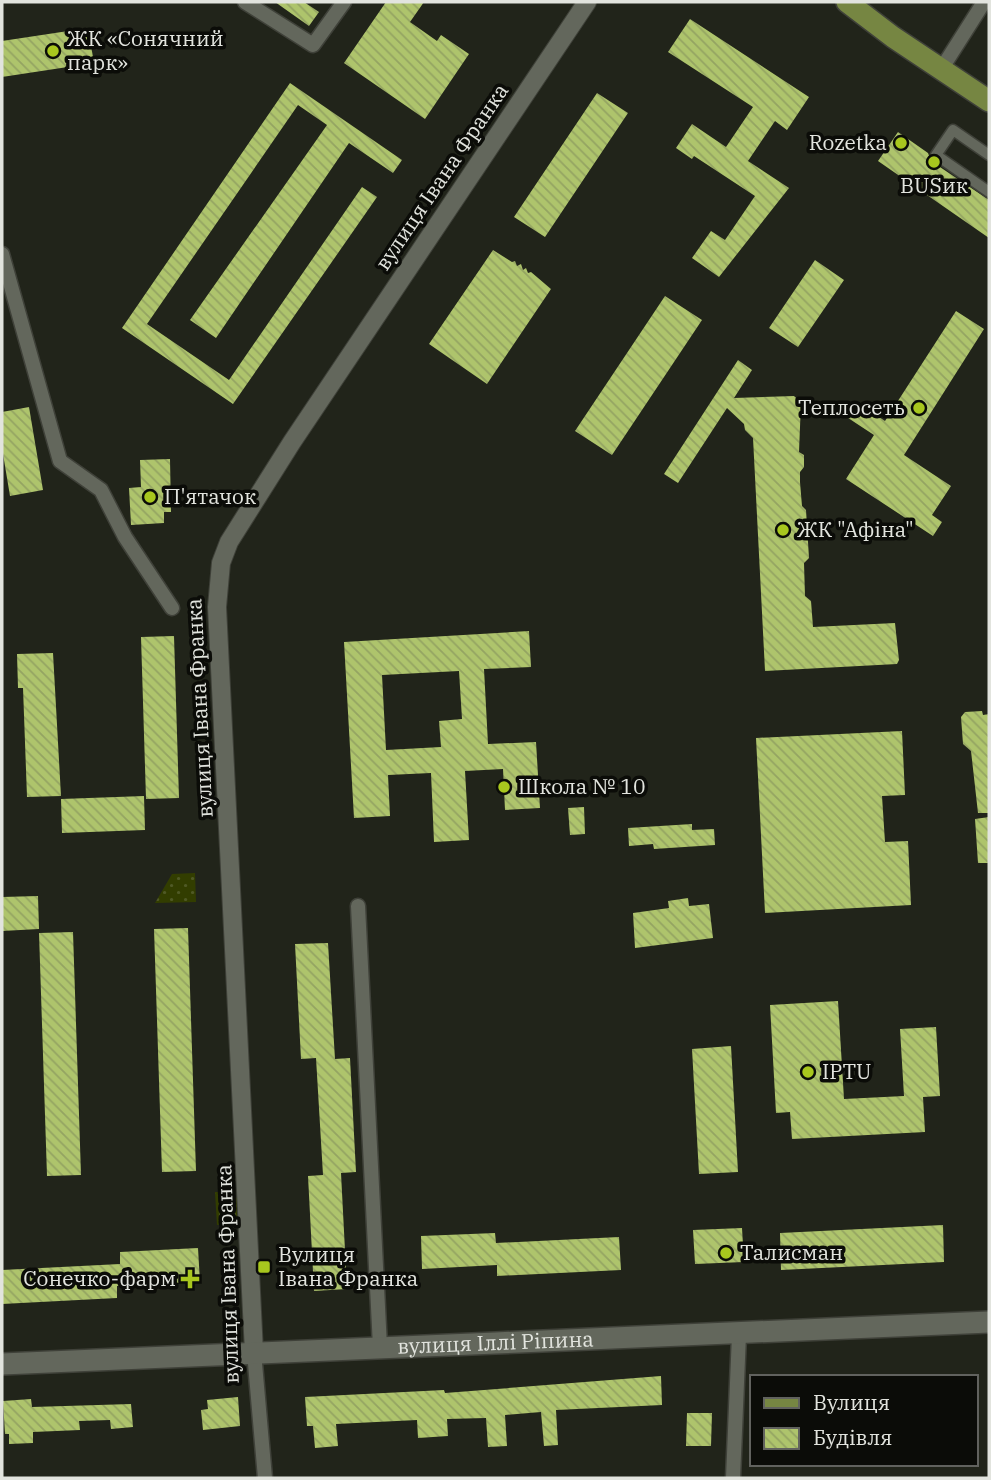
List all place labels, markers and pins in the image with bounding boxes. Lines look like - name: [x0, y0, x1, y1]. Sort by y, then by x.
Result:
- place label: ЖК «Сонячний парк»: [67, 24, 224, 76]
- marker: ЖК «Сонячний парк»: [45, 43, 61, 59]
- place label: Rozetka: [809, 128, 887, 156]
- marker: Rozetka: [893, 135, 909, 151]
- marker: BUSик: [926, 154, 942, 170]
- place label: BUSик: [900, 171, 968, 199]
- place label: Теплосеть: [798, 393, 905, 421]
- marker: Теплосеть: [911, 400, 927, 416]
- place label: П'ятачок: [164, 482, 256, 510]
- marker: П'ятачок: [142, 489, 158, 505]
- place label: ЖК "Афіна": [797, 515, 914, 543]
- marker: ЖК "Афіна": [775, 522, 791, 538]
- place label: Школа № 10: [518, 772, 646, 800]
- marker: Школа № 10: [496, 779, 512, 795]
- place label: IPTU: [822, 1057, 872, 1085]
- marker: IPTU: [800, 1064, 816, 1080]
- place label: Талисман: [740, 1238, 843, 1266]
- place label: Вулиця Івана Франка: [278, 1240, 418, 1292]
- marker: Талисман: [718, 1245, 734, 1261]
- marker: Вулиця Івана Франка: [256, 1259, 272, 1275]
- place label: Сонечко-фарм: [23, 1264, 176, 1292]
- marker: Сонечко-фарм: [182, 1271, 198, 1287]

